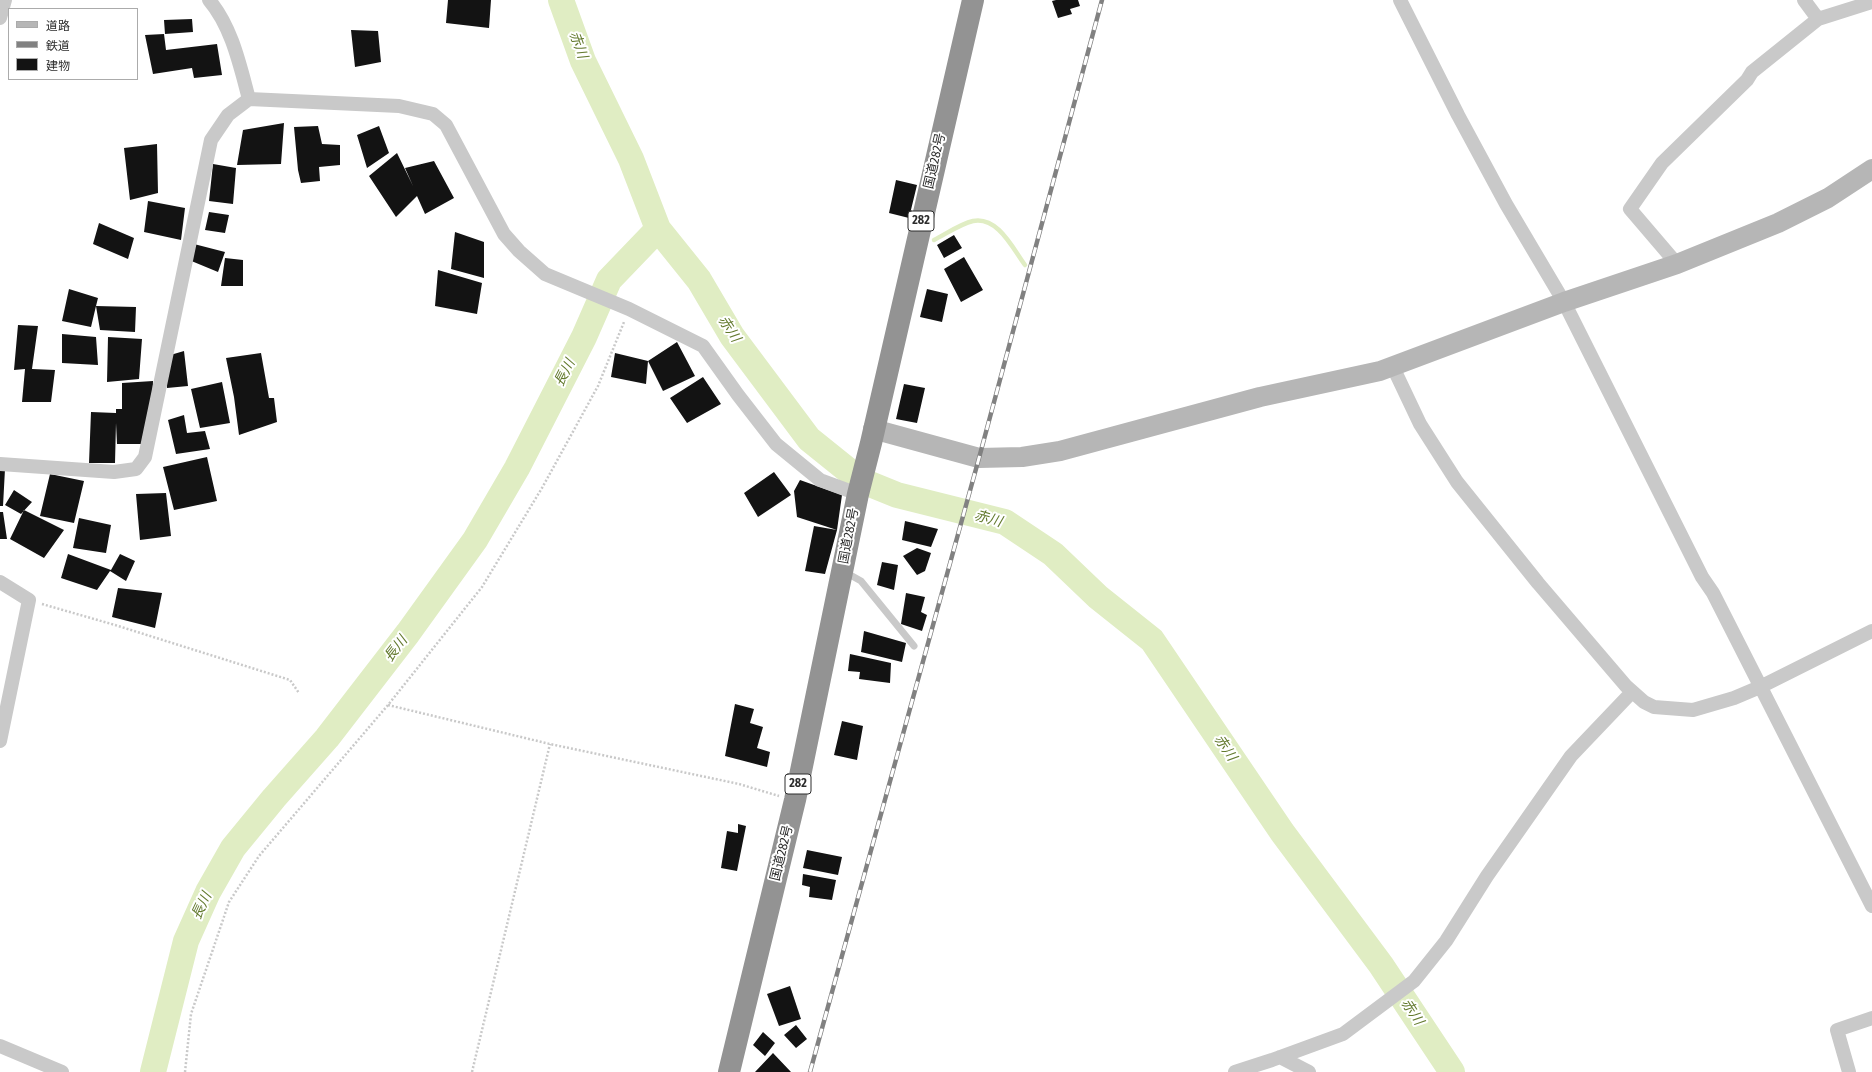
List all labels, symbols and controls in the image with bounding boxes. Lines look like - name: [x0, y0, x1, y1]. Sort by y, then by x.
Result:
- legend: [8, 8, 138, 80]
- text: 道路: [46, 19, 70, 33]
- water label: 赤川: [565, 29, 591, 61]
- text: 鉄道: [46, 39, 70, 53]
- text: 建物: [46, 59, 70, 73]
- street label: 国道282号: [921, 132, 949, 190]
- road number: 282: [908, 211, 934, 231]
- water label: 赤川: [714, 313, 744, 345]
- water label: 長川: [551, 357, 579, 389]
- street label: 国道282号: [836, 507, 862, 565]
- water label: 赤川: [972, 507, 1004, 531]
- water label: 長川: [381, 633, 411, 665]
- water label: 赤川: [1210, 732, 1240, 764]
- road number: 282: [785, 774, 811, 794]
- street label: 国道282号: [768, 824, 796, 882]
- water label: 長川: [188, 890, 216, 922]
- water label: 赤川: [1397, 996, 1427, 1028]

